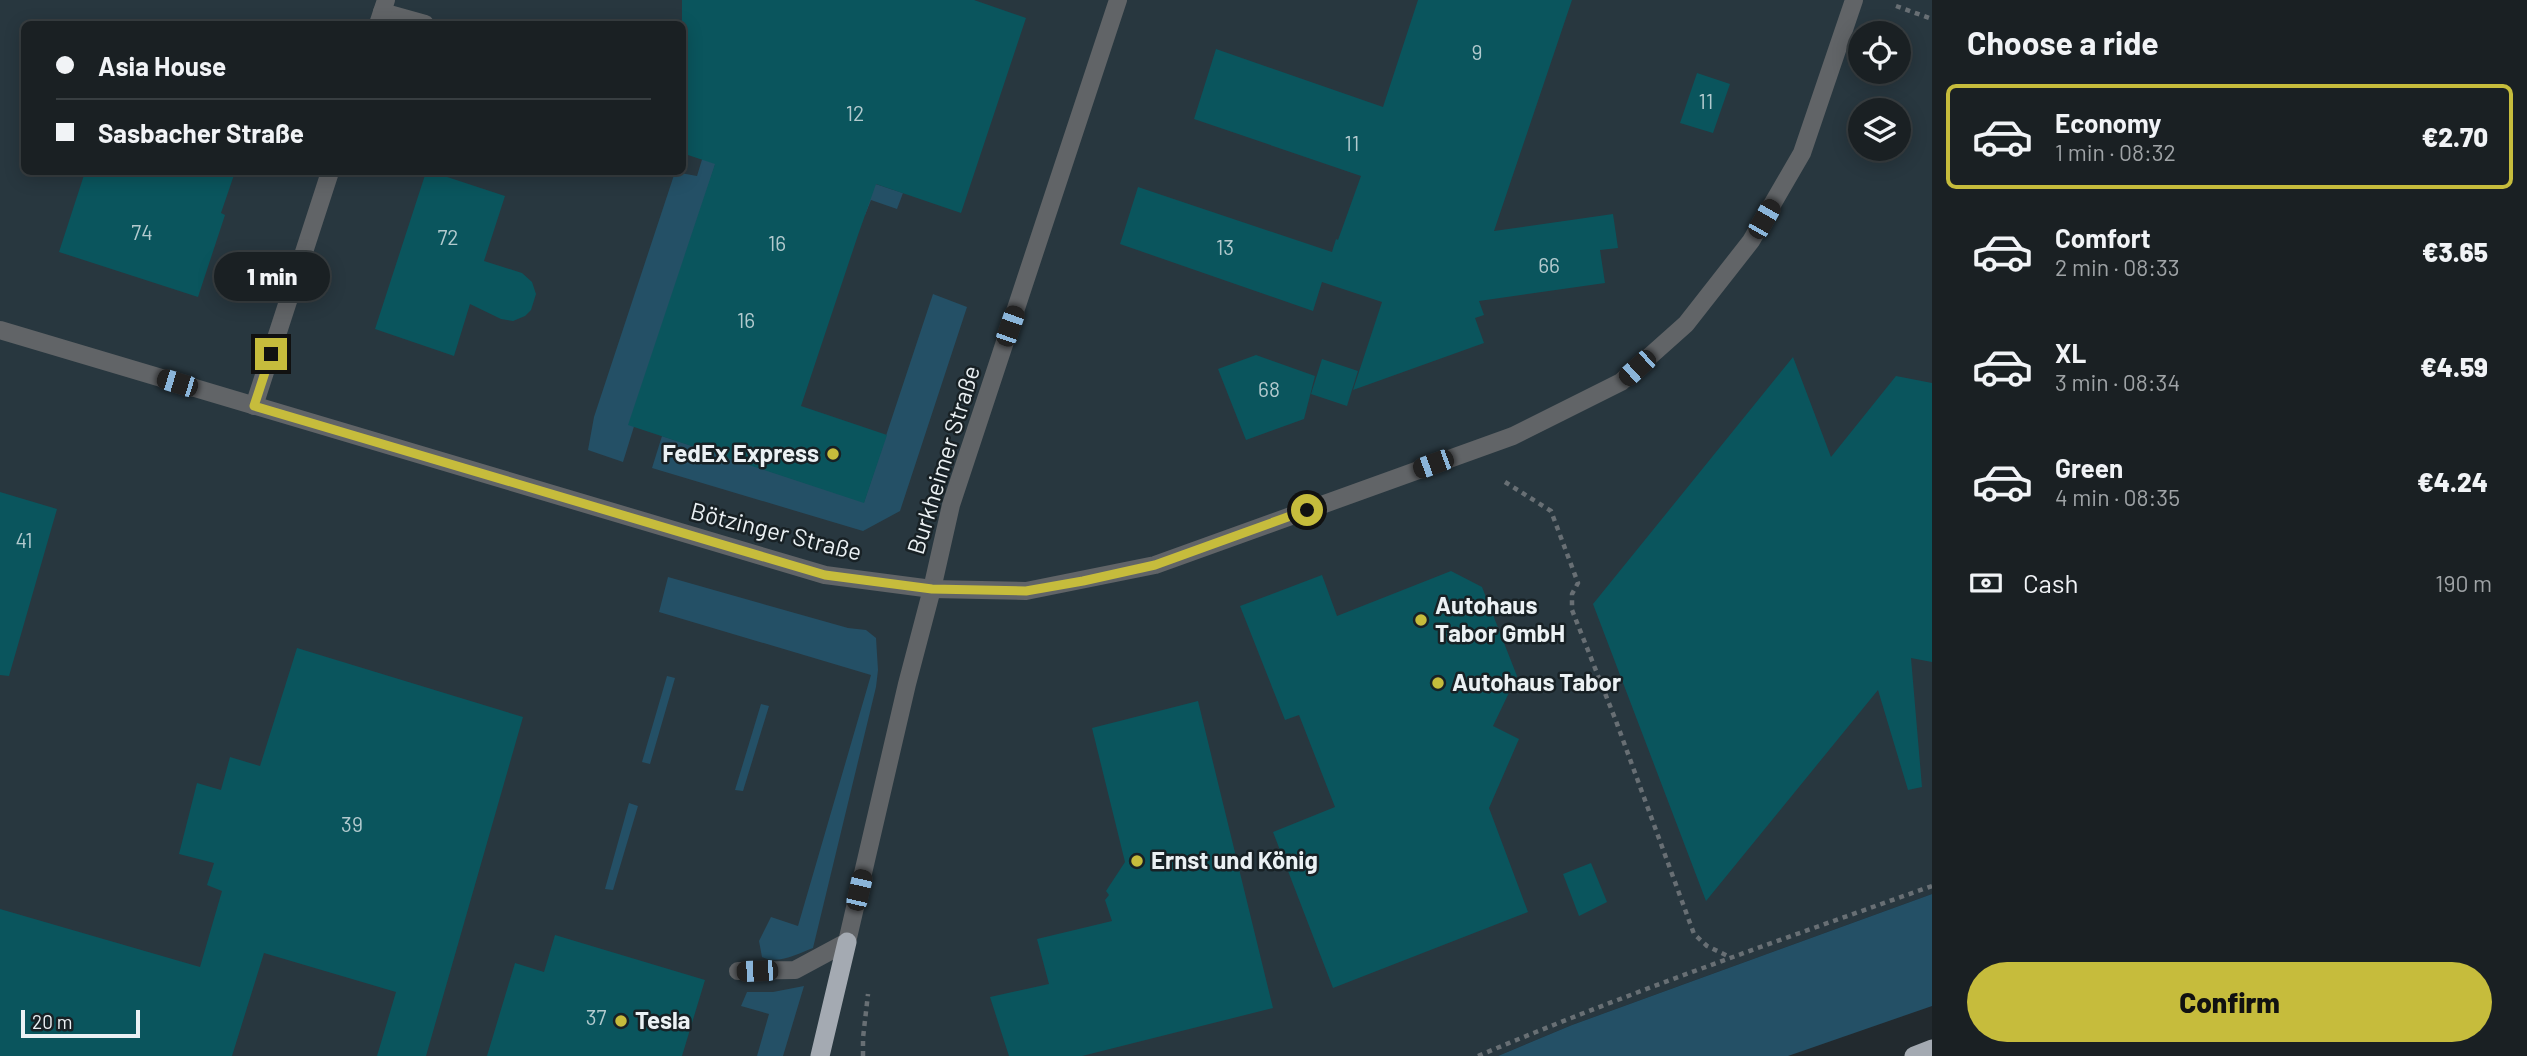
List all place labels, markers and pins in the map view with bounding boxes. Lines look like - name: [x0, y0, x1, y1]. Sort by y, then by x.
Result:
- place label: FedEx Express: [662, 438, 819, 467]
- marker: FedEx Express: [825, 446, 841, 462]
- place label: Autohaus Tabor GmbH: [1435, 590, 1565, 647]
- marker: Autohaus Tabor GmbH: [1413, 612, 1429, 628]
- place label: Autohaus Tabor: [1452, 667, 1621, 696]
- marker: Autohaus Tabor: [1430, 675, 1446, 691]
- place label: Ernst und König: [1151, 845, 1318, 874]
- marker: Ernst und König: [1129, 853, 1145, 869]
- place label: Tesla: [635, 1005, 691, 1034]
- marker: Tesla: [613, 1013, 629, 1029]

